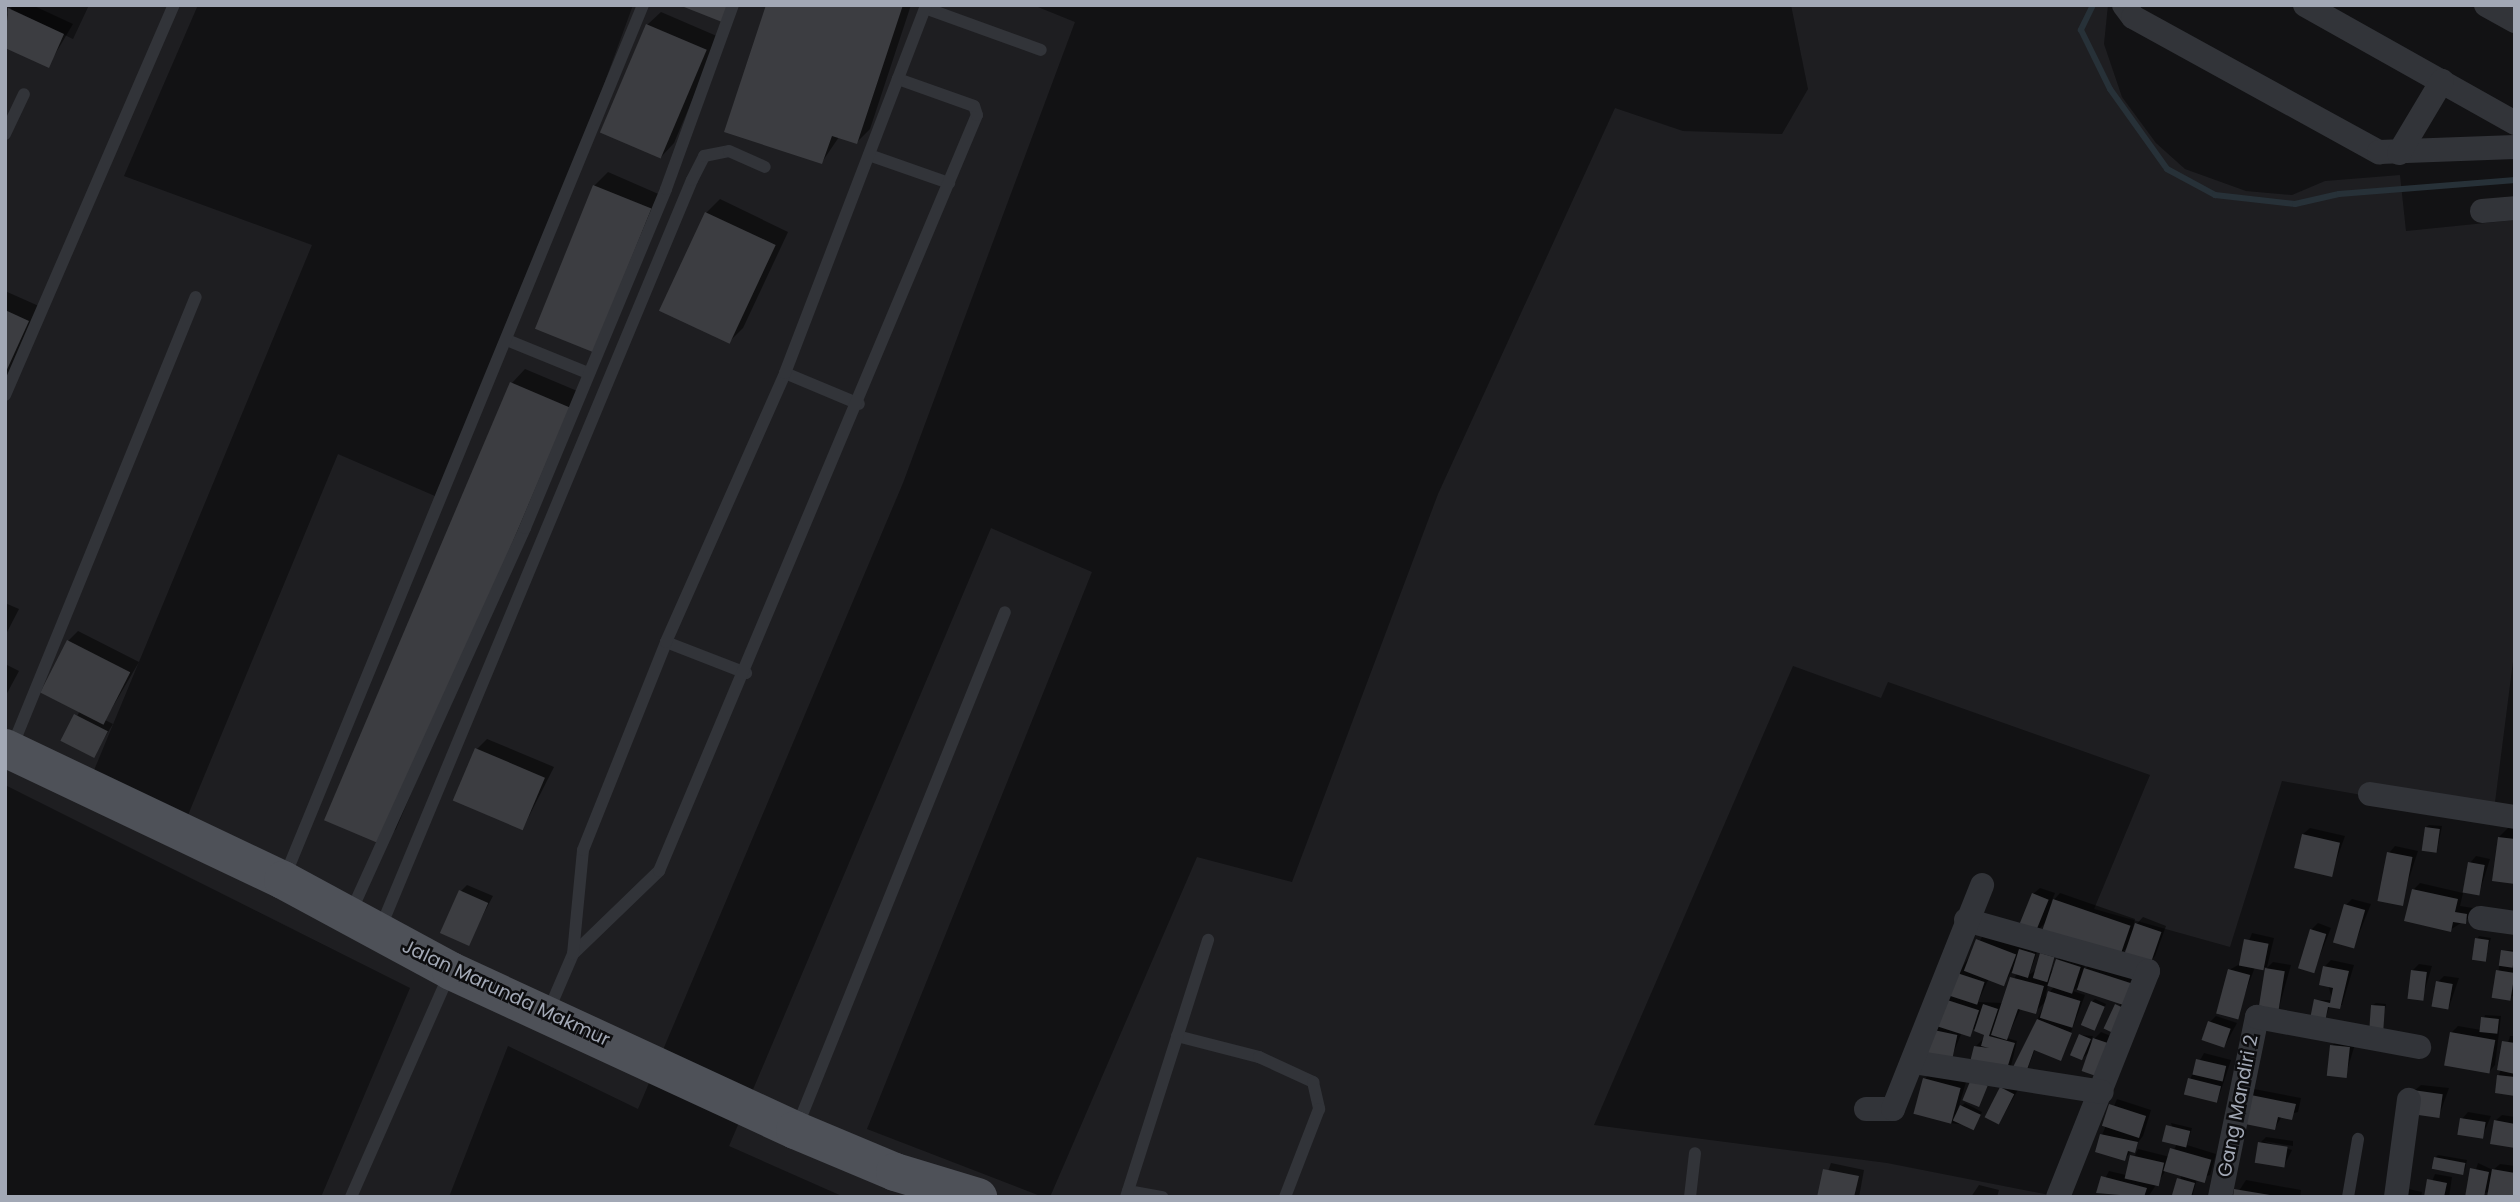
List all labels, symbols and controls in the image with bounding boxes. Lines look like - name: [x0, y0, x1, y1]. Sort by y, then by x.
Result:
- street label: Jalan Marunda Makmur: [398, 935, 614, 1051]
- street label: Gang Mandiri 2: [2213, 1033, 2263, 1179]

